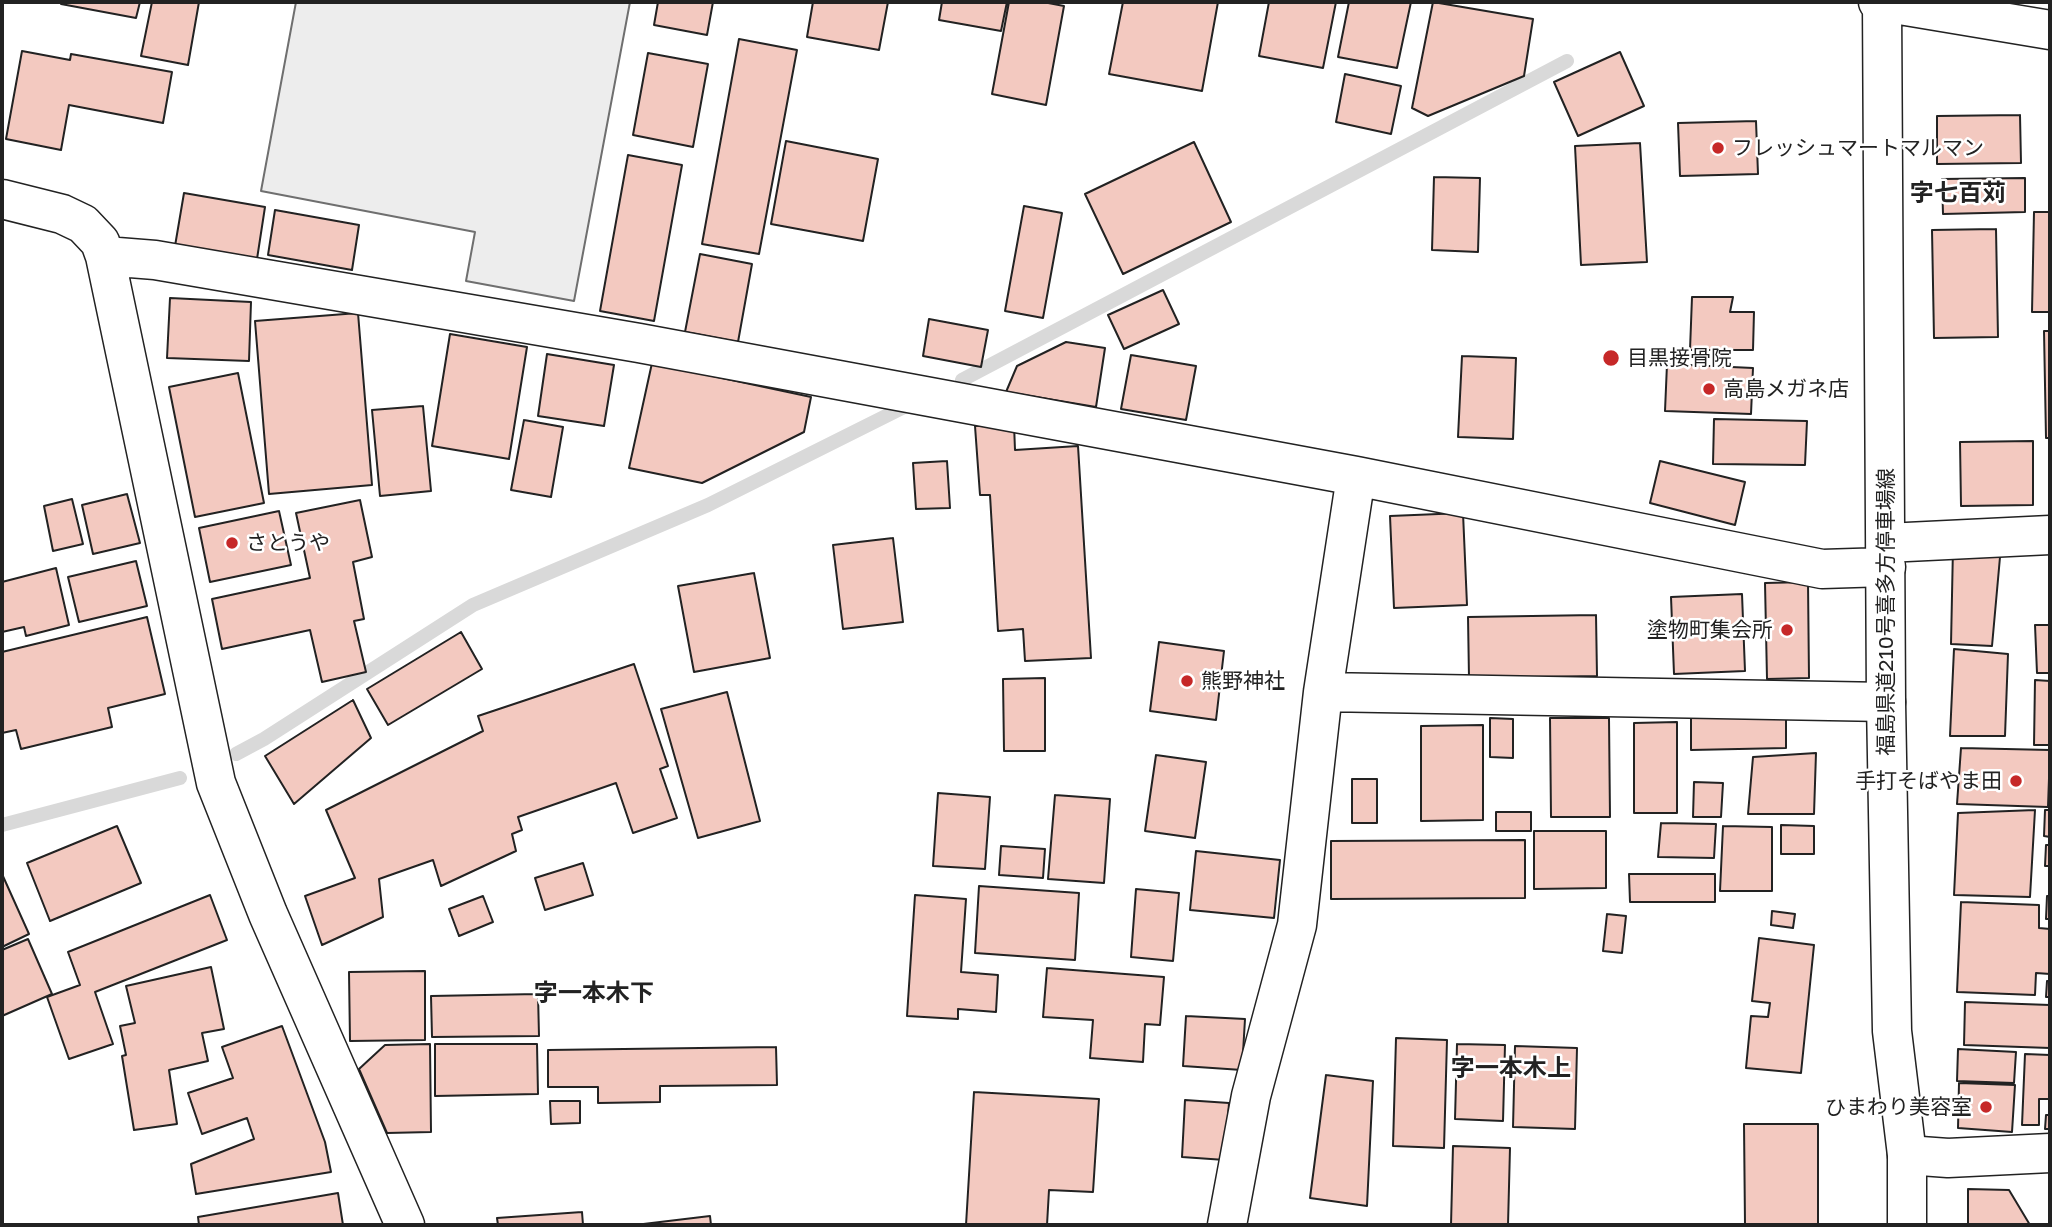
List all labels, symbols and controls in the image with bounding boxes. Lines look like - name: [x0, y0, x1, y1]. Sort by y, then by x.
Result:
- place label: フレッシュマートマルマン: [1732, 135, 1984, 161]
- marker: フレッシュマートマルマン: [1710, 140, 1726, 156]
- district label: 字七百苅: [1910, 179, 2006, 207]
- place label: 目黒接骨院: [1627, 345, 1732, 371]
- marker: 目黒接骨院: [1601, 348, 1621, 368]
- place label: 高島メガネ店: [1723, 376, 1849, 402]
- marker: 高島メガネ店: [1701, 381, 1717, 397]
- street label: 福島県道210号喜多方停車場線: [1873, 468, 1899, 756]
- place label: さとうや: [246, 530, 330, 556]
- marker: さとうや: [224, 535, 240, 551]
- place label: 塗物町集会所: [1647, 617, 1773, 643]
- marker: 塗物町集会所: [1779, 622, 1795, 638]
- place label: 熊野神社: [1201, 668, 1285, 694]
- marker: 熊野神社: [1179, 673, 1195, 689]
- place label: 手打そばやま田: [1855, 768, 2002, 794]
- marker: 手打そばやま田: [2008, 773, 2024, 789]
- district label: 字一本木下: [534, 979, 654, 1007]
- district label: 字一本木上: [1451, 1054, 1571, 1082]
- place label: ひまわり美容室: [1825, 1094, 1972, 1120]
- marker: ひまわり美容室: [1978, 1099, 1994, 1115]

